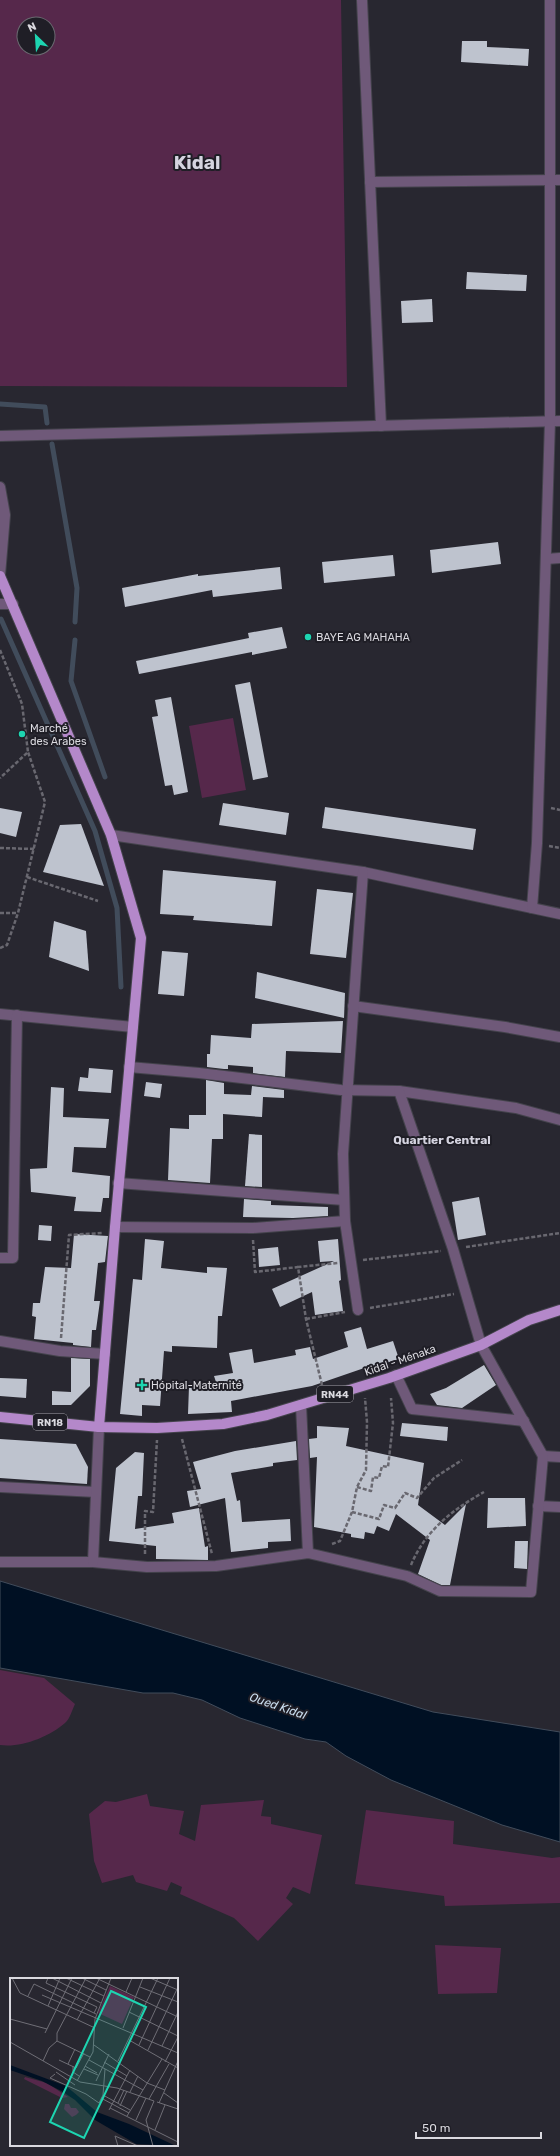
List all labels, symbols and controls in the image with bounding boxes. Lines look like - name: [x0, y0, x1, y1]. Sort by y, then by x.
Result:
- north arrow: [16, 16, 56, 56]
- text: N: [26, 20, 38, 35]
- district label: Kidal: [174, 151, 220, 174]
- place label: BAYE AG MAHAHA: [316, 631, 411, 644]
- marker: BAYE AG MAHAHA: [303, 632, 313, 642]
- place label: Marché des Arabes: [30, 722, 87, 748]
- marker: Marché des Arabes: [17, 729, 27, 739]
- district label: Quartier Central: [393, 1133, 491, 1147]
- street label: Kidal - Ménaka: [363, 1342, 438, 1379]
- marker: Hópital-Maternité: [136, 1379, 148, 1391]
- place label: Hópital-Maternité: [151, 1379, 242, 1392]
- road number: RN44: [317, 1386, 353, 1402]
- road number: RN18: [33, 1414, 67, 1430]
- water label: Oued Kidal: [248, 1690, 309, 1723]
- inset map: [10, 1978, 178, 2146]
- scale bar: [416, 2114, 541, 2140]
- text: 50 m: [422, 2121, 450, 2135]

